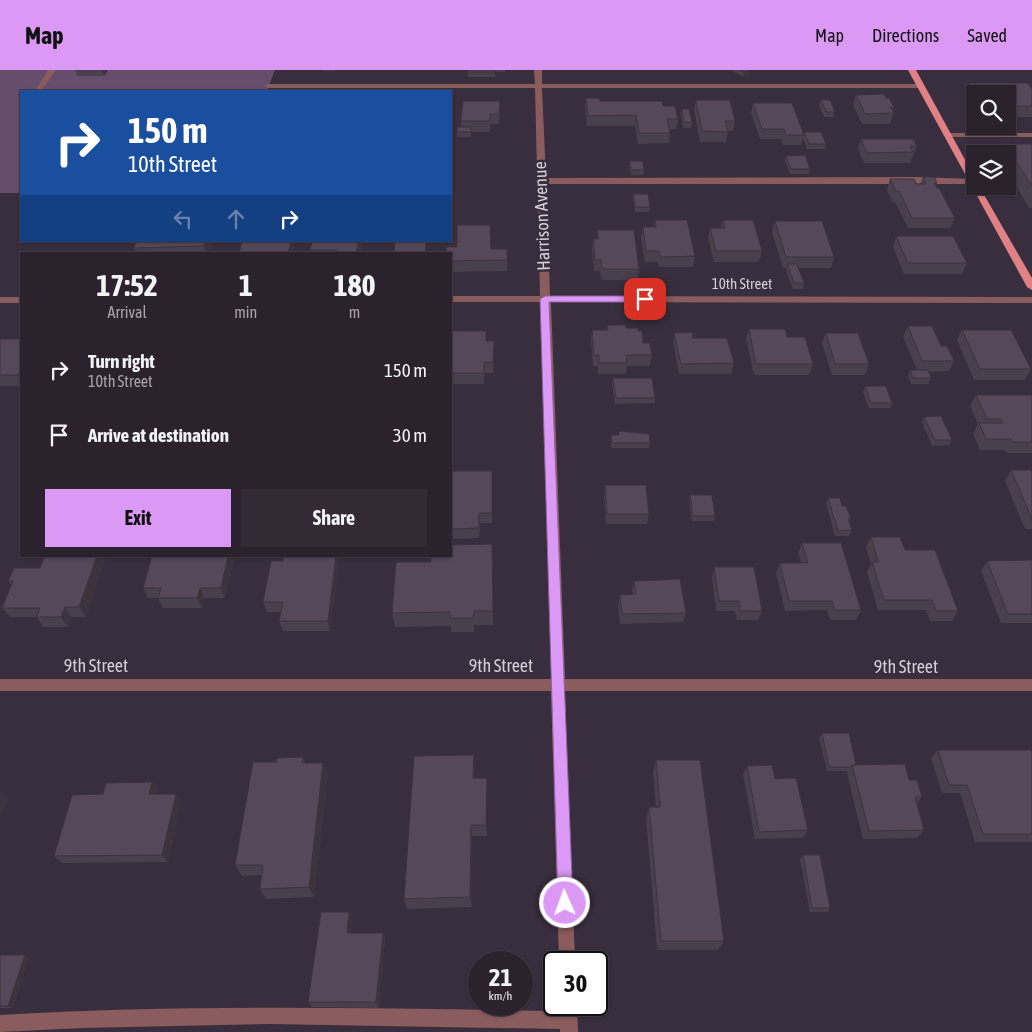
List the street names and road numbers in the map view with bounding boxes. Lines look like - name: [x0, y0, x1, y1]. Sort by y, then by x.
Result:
- street label: Harrison Avenue: [529, 161, 554, 271]
- street label: 10th Street: [712, 275, 772, 292]
- street label: 9th Street: [64, 655, 128, 676]
- street label: 9th Street: [469, 655, 533, 676]
- street label: 9th Street: [874, 656, 938, 677]

